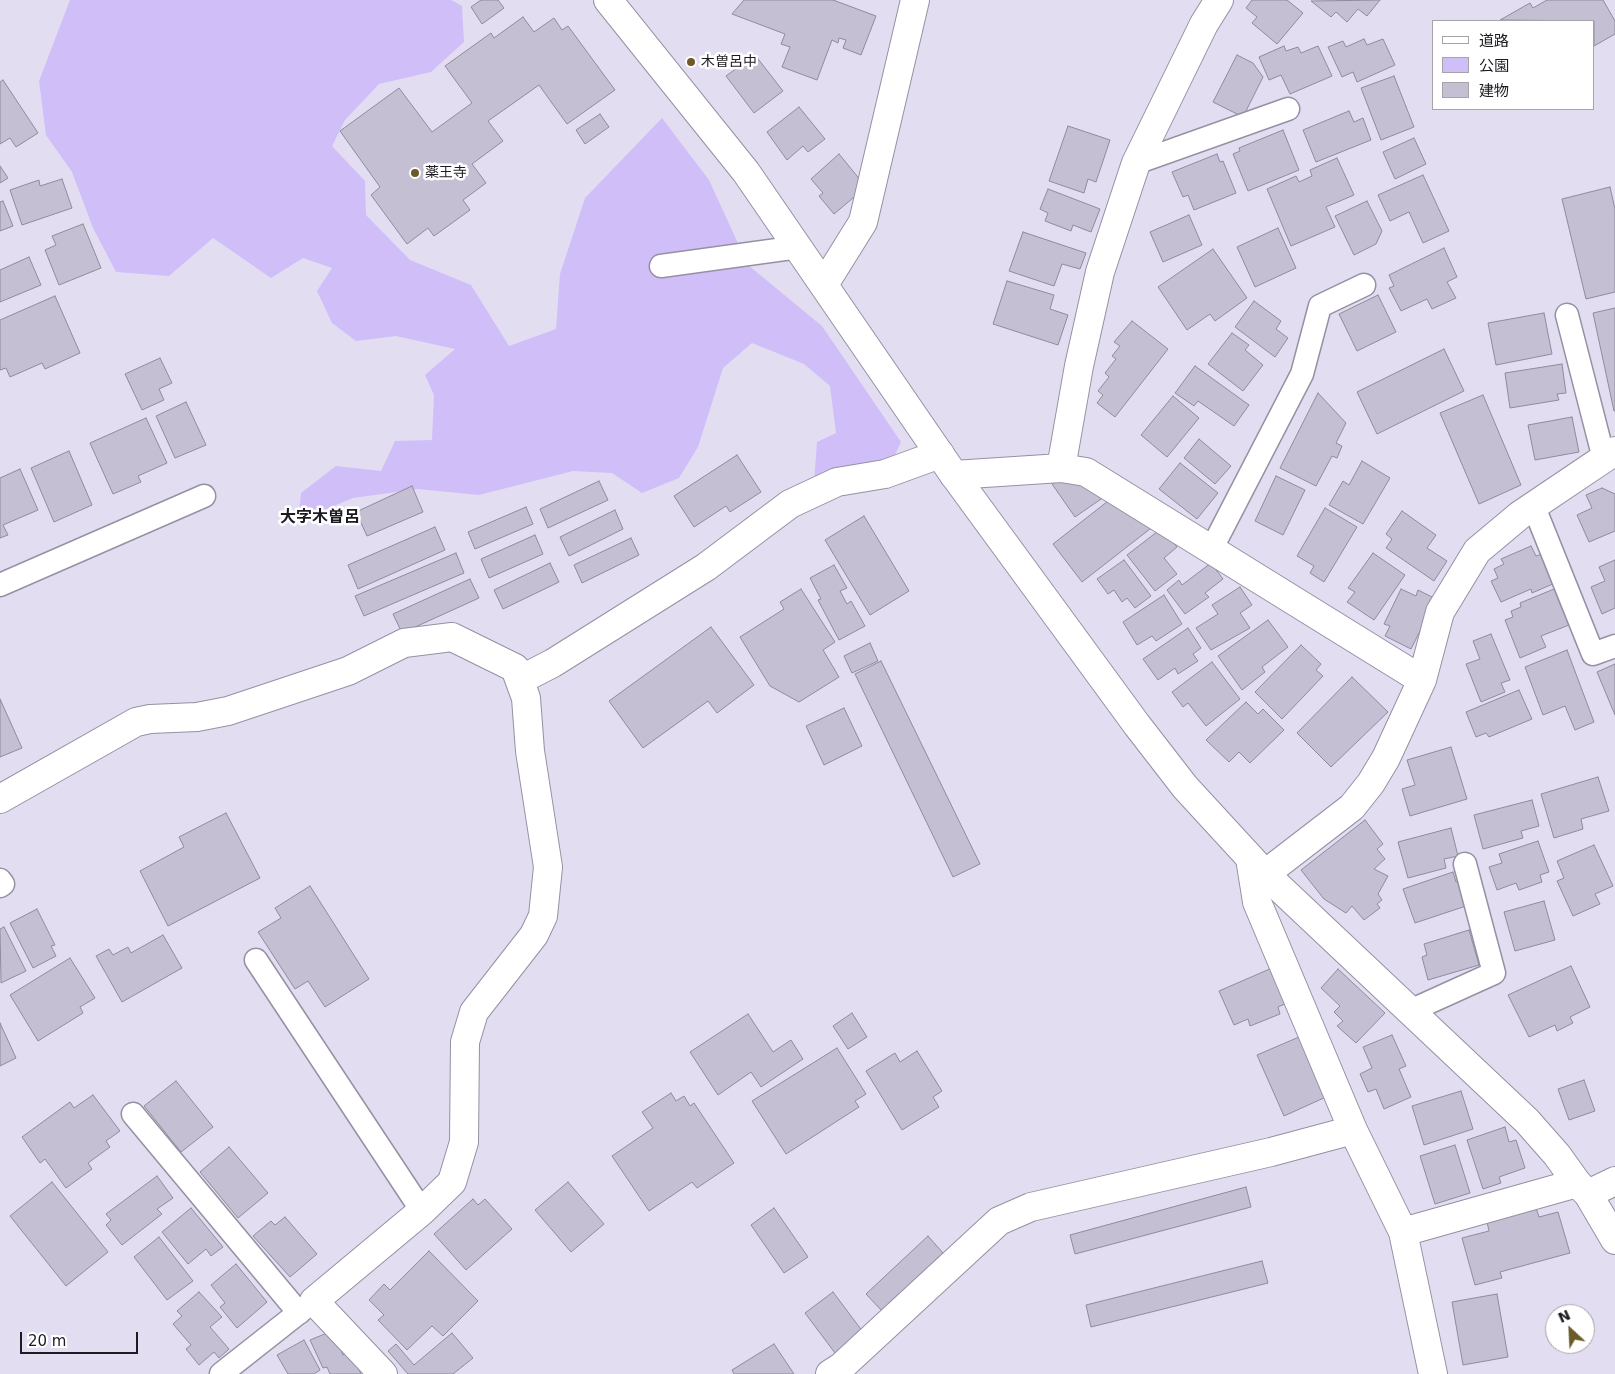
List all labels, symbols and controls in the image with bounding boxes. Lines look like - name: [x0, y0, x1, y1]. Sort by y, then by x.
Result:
- legend: [1432, 20, 1595, 110]
- text: 道路: [1479, 32, 1509, 50]
- place label: 木曽呂中: [701, 54, 757, 70]
- marker: 木曽呂中: [685, 56, 697, 68]
- text: 公園: [1479, 57, 1509, 75]
- text: 建物: [1479, 82, 1509, 100]
- place label: 薬王寺: [425, 165, 467, 181]
- marker: 薬王寺: [409, 167, 421, 179]
- district label: 大字木曽呂: [280, 508, 360, 528]
- north arrow: [1545, 1304, 1595, 1354]
- text: N: [1555, 1307, 1573, 1326]
- scale bar: [22, 1322, 140, 1354]
- text: 20 m: [28, 1332, 66, 1350]

